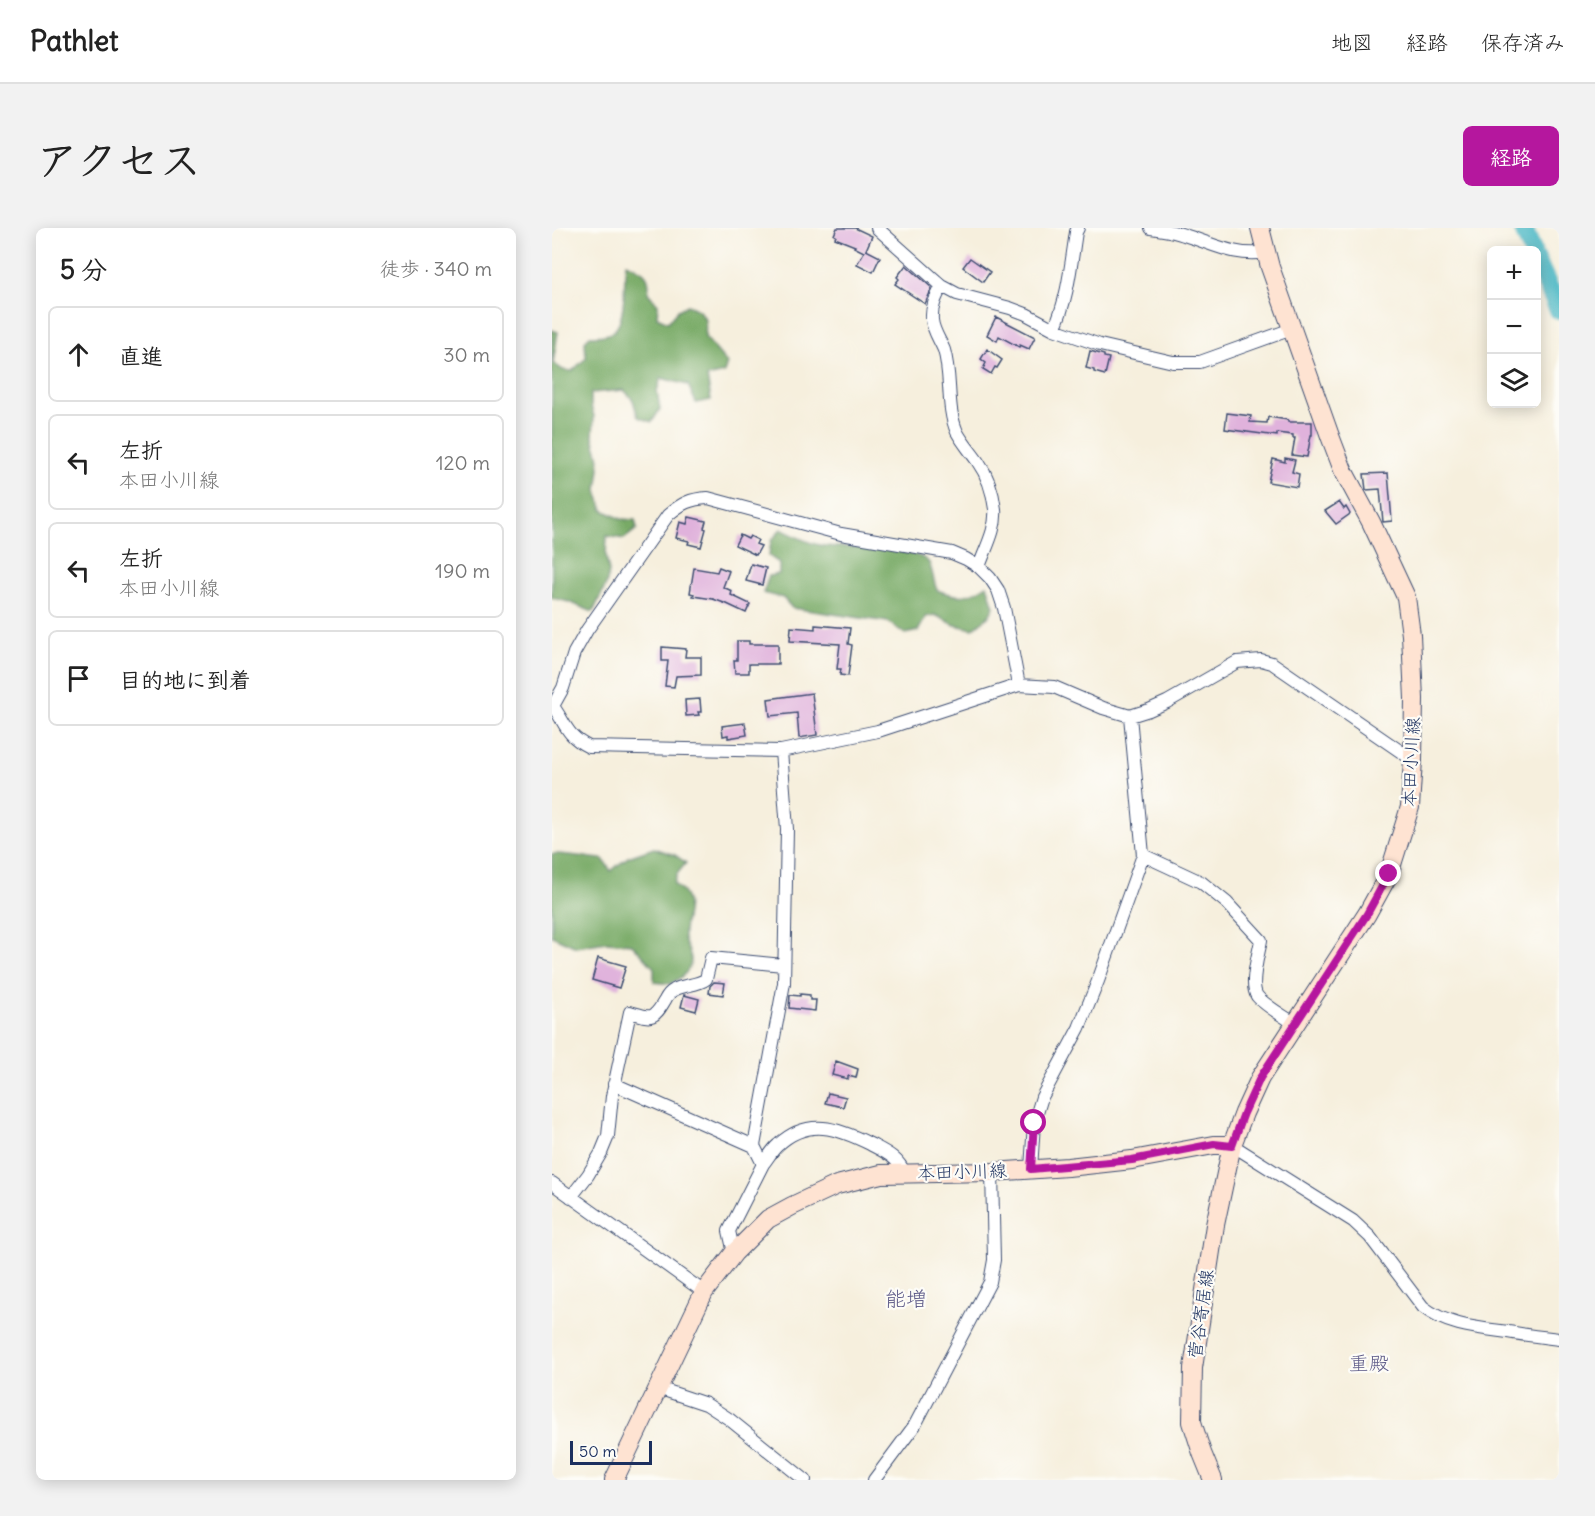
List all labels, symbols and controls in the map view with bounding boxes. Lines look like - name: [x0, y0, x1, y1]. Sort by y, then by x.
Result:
- text: Pathlet: [30, 23, 119, 59]
- text: 地図: [1331, 29, 1373, 56]
- text: 経路: [1406, 29, 1448, 56]
- text: 保存済み: [1481, 29, 1565, 56]
- button: 経路: [1463, 126, 1559, 186]
- text: アクセス: [36, 134, 201, 186]
- map controls: [1487, 246, 1541, 408]
- button: +: [1487, 246, 1541, 300]
- text: 5 分: [60, 253, 107, 286]
- text: 徒歩 · 340 m: [380, 256, 492, 281]
- button: −: [1487, 300, 1541, 354]
- icon: ahead: [62, 338, 95, 371]
- text: 直進: [119, 342, 163, 370]
- text: 30 m: [443, 342, 490, 367]
- button: layers: [1487, 354, 1541, 408]
- text: 左折: [119, 436, 163, 464]
- icon: left: [62, 446, 95, 479]
- text: 120 m: [436, 450, 490, 475]
- text: 本田小川線: [119, 467, 219, 492]
- text: 左折: [119, 544, 163, 572]
- icon: left: [62, 554, 95, 587]
- text: 190 m: [435, 558, 490, 583]
- text: 本田小川線: [119, 575, 219, 600]
- icon: arrive: [62, 662, 95, 695]
- text: 目的地に到着: [119, 666, 251, 694]
- street label: 本田小川線: [1397, 716, 1424, 808]
- route end: [1375, 860, 1401, 886]
- route start: [1020, 1109, 1046, 1135]
- street label: 本田小川線: [917, 1158, 1007, 1185]
- street label: 菅谷寄居線: [1183, 1268, 1218, 1360]
- district label: 能増: [885, 1285, 927, 1312]
- district label: 重殿: [1349, 1350, 1389, 1375]
- scale bar: [570, 1438, 652, 1466]
- text: 50 m: [579, 1441, 617, 1461]

